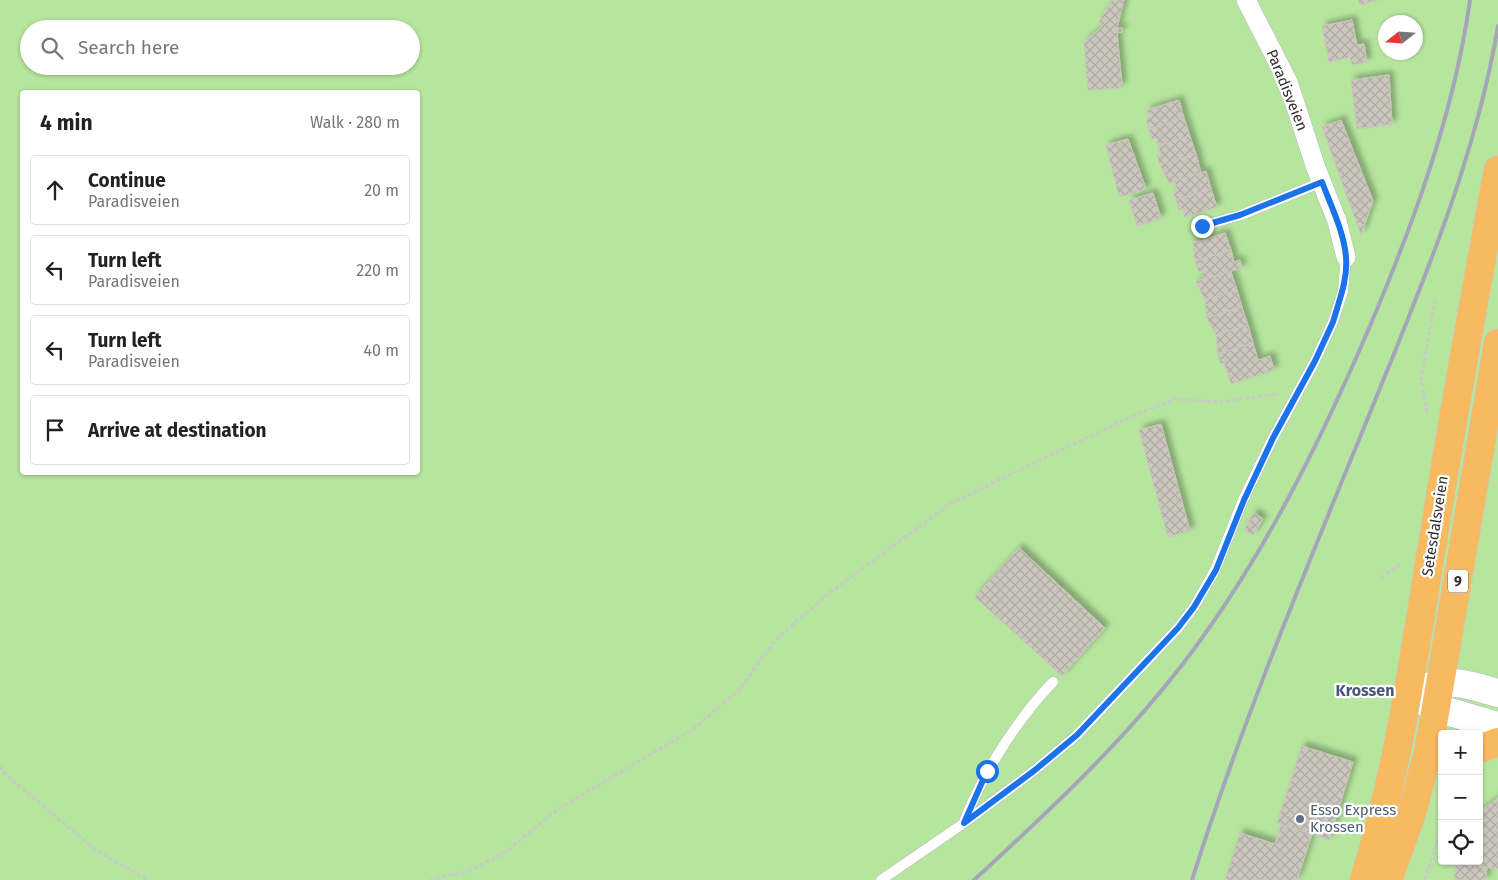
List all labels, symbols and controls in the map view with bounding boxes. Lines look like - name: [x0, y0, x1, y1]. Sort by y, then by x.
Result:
- north arrow: [1378, 15, 1423, 60]
- search box: [20, 20, 420, 75]
- icon: search: [38, 34, 66, 62]
- text: Search here: [78, 36, 179, 59]
- street label: Paradisveien: [1263, 47, 1311, 133]
- text: 4 min: [40, 110, 93, 136]
- text: Walk · 280 m: [310, 113, 400, 132]
- text: Continue: [88, 169, 166, 192]
- icon: ahead: [41, 176, 69, 204]
- text: 20 m: [364, 181, 399, 200]
- text: Paradisveien: [88, 192, 180, 211]
- route end: [1191, 215, 1214, 238]
- text: Turn left: [88, 249, 162, 272]
- icon: left: [41, 256, 69, 284]
- text: 220 m: [356, 261, 399, 280]
- text: Paradisveien: [88, 272, 180, 291]
- text: Turn left: [88, 329, 162, 352]
- icon: left: [41, 336, 69, 364]
- text: 40 m: [364, 341, 399, 360]
- text: Paradisveien: [88, 352, 180, 371]
- icon: arrive: [41, 416, 69, 444]
- text: Arrive at destination: [88, 419, 267, 442]
- street label: Setesdalsveien: [1418, 474, 1452, 578]
- road number: 9: [1448, 570, 1468, 592]
- district label: Krossen: [1336, 681, 1394, 700]
- map controls: [1438, 730, 1483, 865]
- button: +: [1438, 730, 1483, 775]
- route start: [976, 760, 999, 783]
- button: −: [1438, 775, 1483, 820]
- place label: Esso Express Krossen: [1310, 801, 1396, 836]
- marker: Esso Express Krossen: [1294, 813, 1306, 825]
- button: locate: [1438, 820, 1483, 865]

